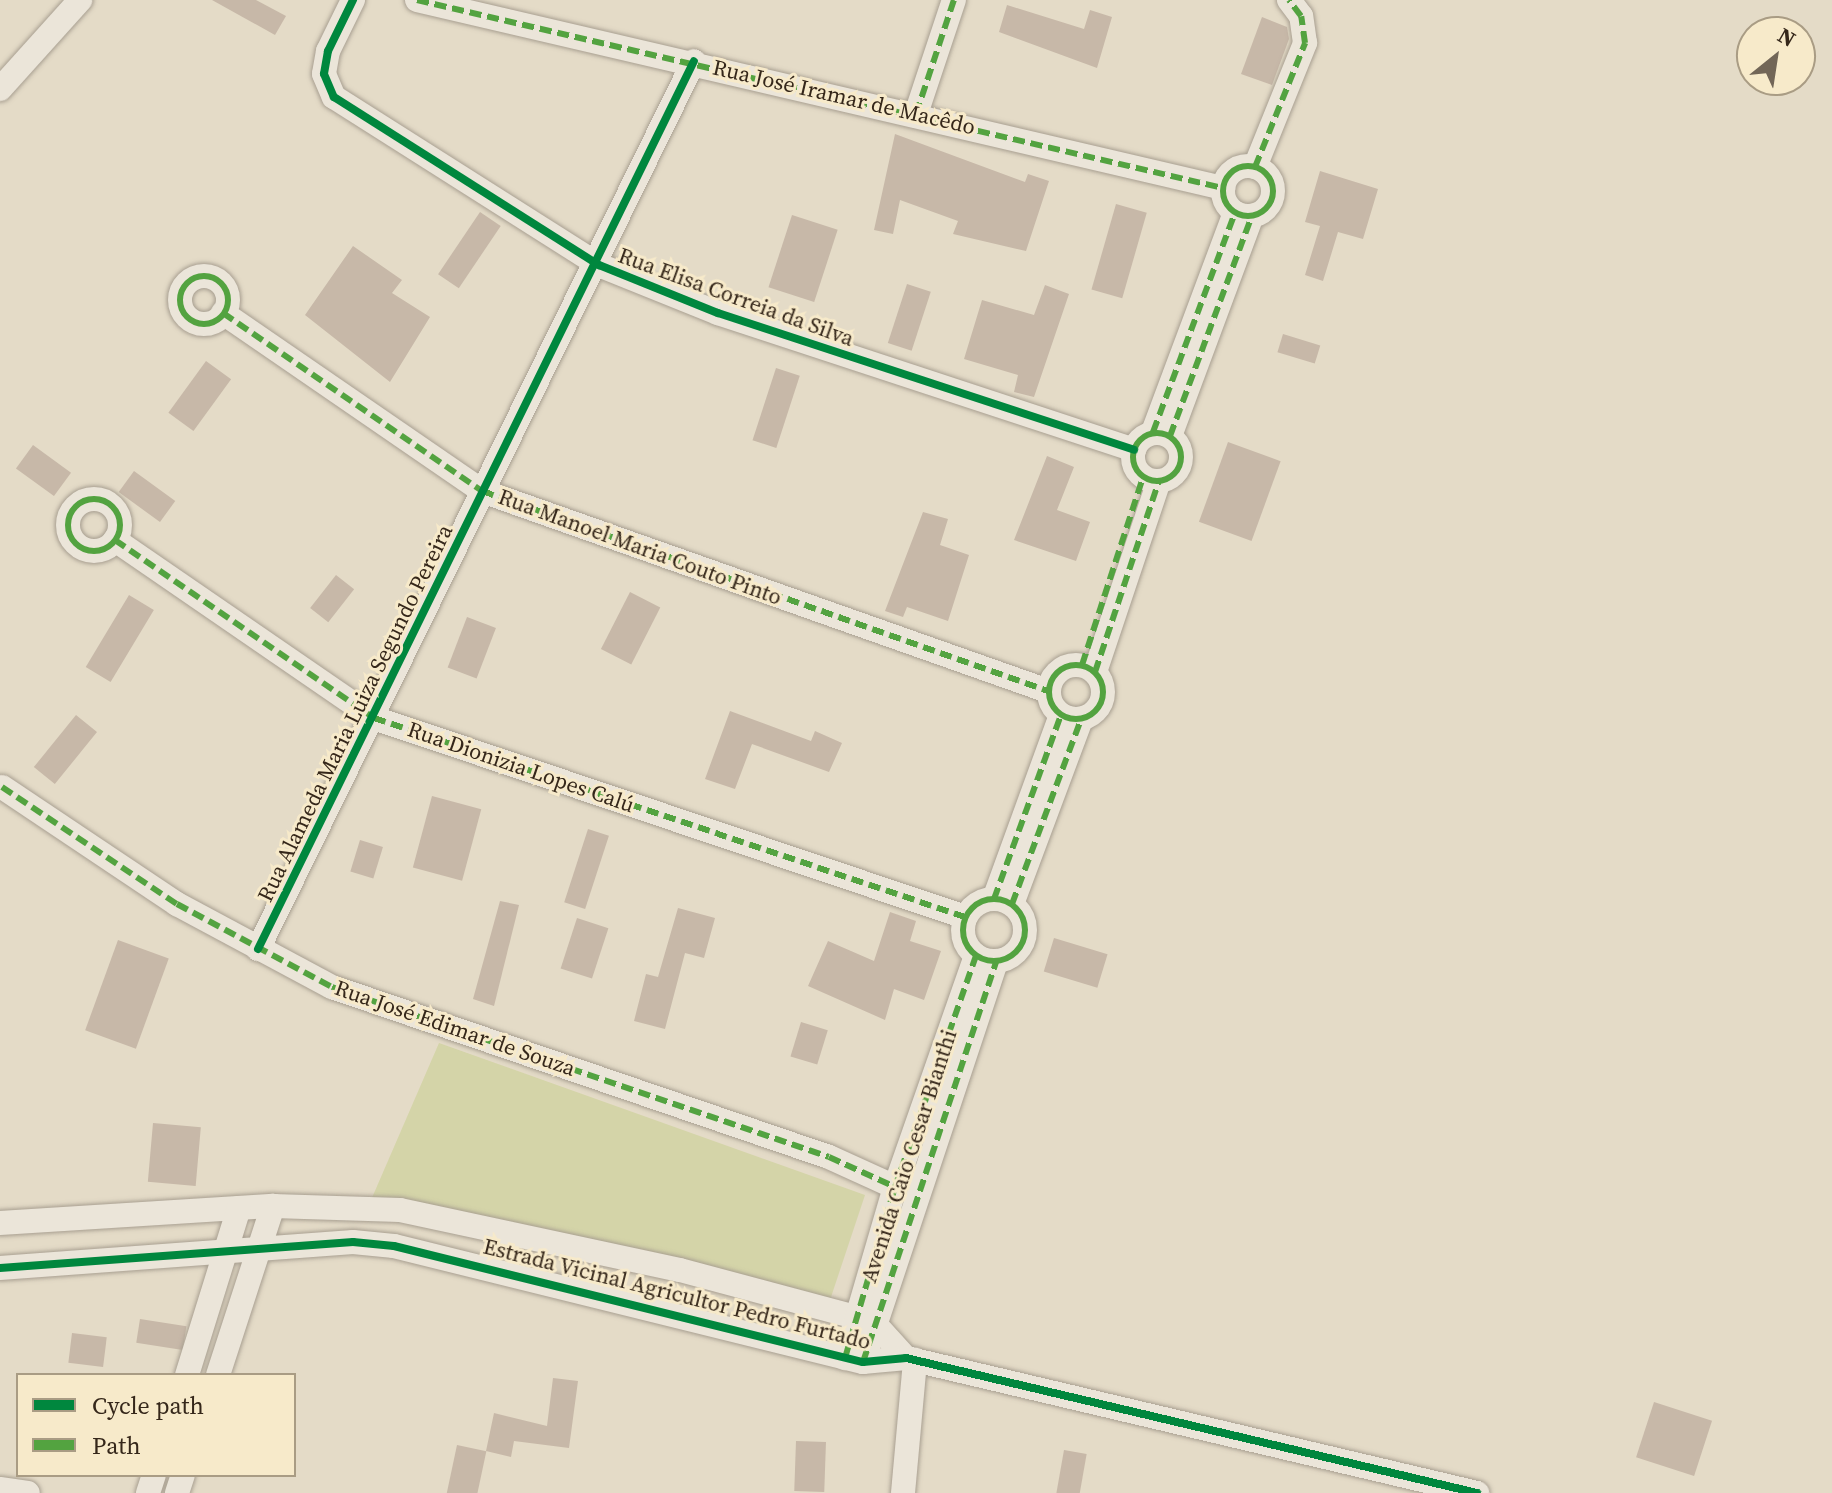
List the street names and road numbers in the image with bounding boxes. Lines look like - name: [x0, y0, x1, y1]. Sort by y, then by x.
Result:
- street label: Rua José Iramar de Macêdo: [710, 54, 978, 140]
- street label: Rua Elisa Correia da Silva: [615, 242, 857, 352]
- street label: Rua Manoel Maria Couto Pinto: [495, 483, 785, 611]
- street label: Rua Alameda Maria Luiza Segundo Pereira: [252, 520, 458, 906]
- street label: Rua Dionizia Lopes Calú: [404, 716, 638, 818]
- street label: Rua José Edimar de Souza: [331, 974, 579, 1082]
- street label: Avenida Caio Cesar Bianthi: [856, 1026, 962, 1286]
- street label: Estrada Vicinal Agricultor Pedro Furtado: [480, 1233, 874, 1355]

